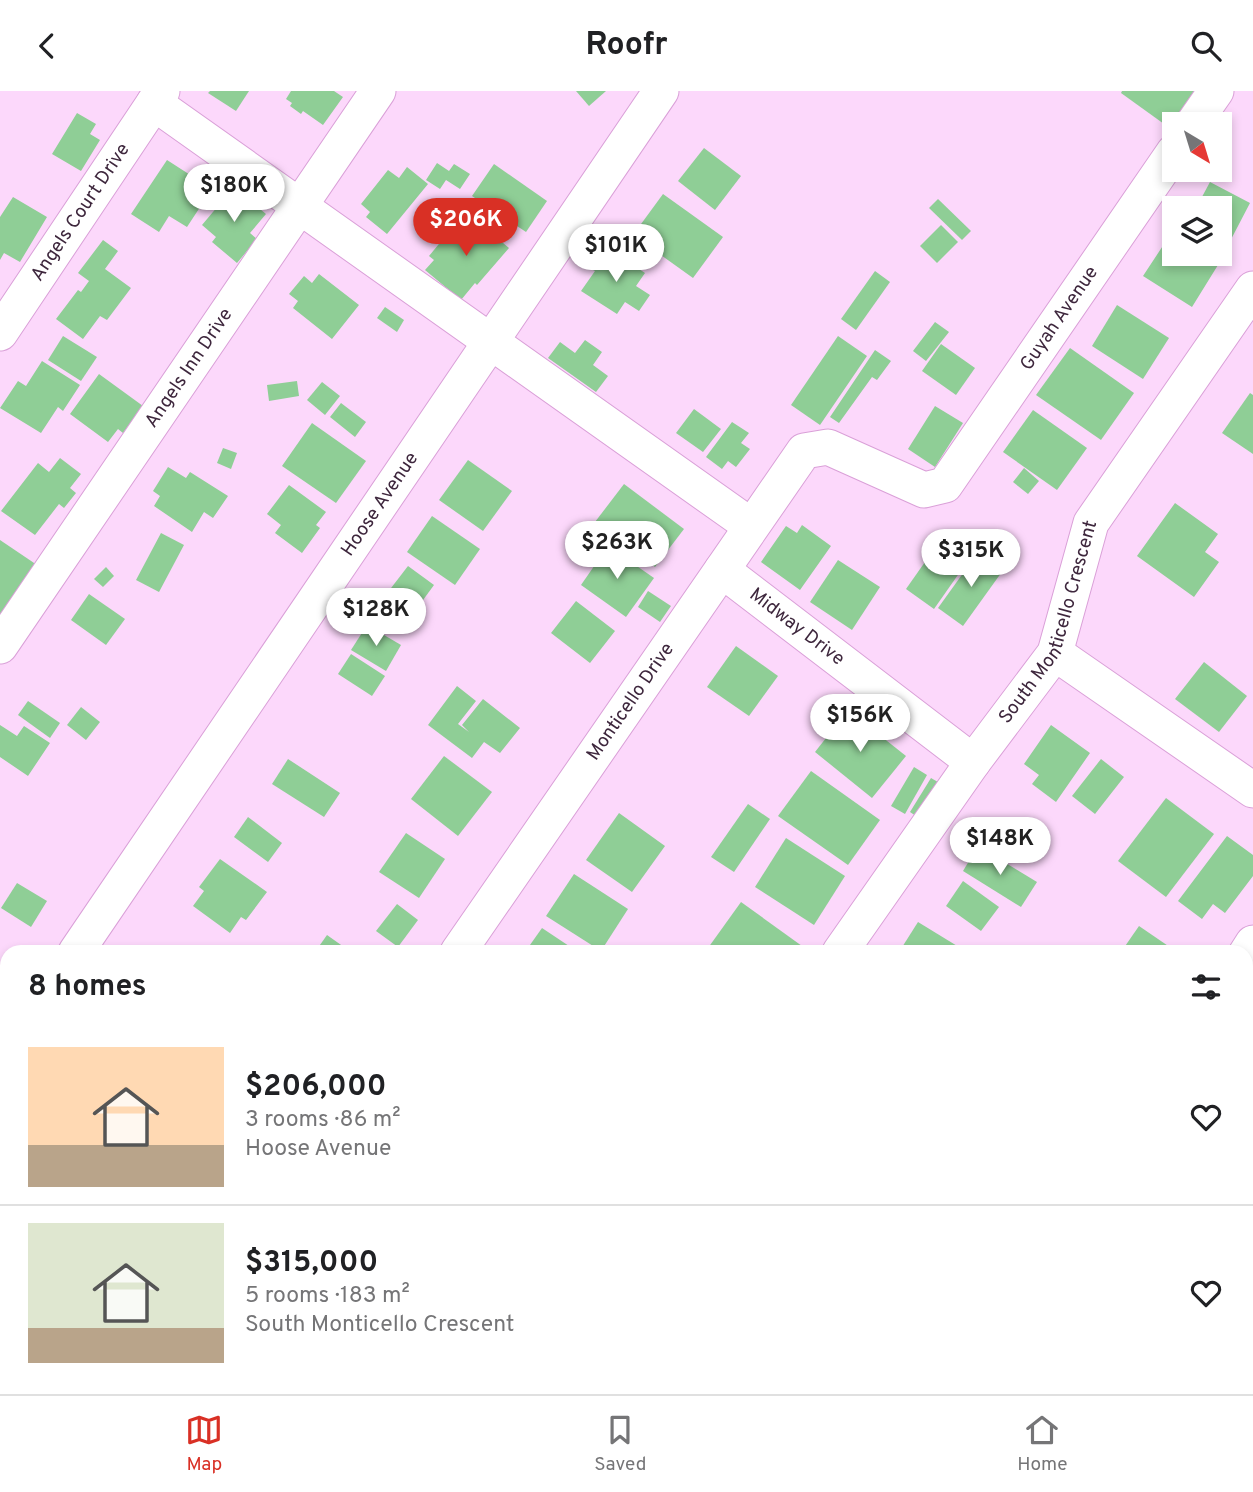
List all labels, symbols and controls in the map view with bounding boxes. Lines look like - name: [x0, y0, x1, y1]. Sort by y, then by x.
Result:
- text: Roofr: [585, 26, 668, 66]
- icon: back: [28, 27, 66, 65]
- icon: search: [1187, 27, 1225, 65]
- north arrow: [1162, 112, 1232, 182]
- map controls: [1162, 112, 1232, 266]
- street label: Angels Court Drive: [26, 139, 136, 286]
- pin: $180K: [185, 165, 283, 224]
- text: $180K: [200, 172, 268, 201]
- button: layers: [1162, 196, 1232, 266]
- pin: $206K: [417, 199, 515, 258]
- text: $206K: [429, 206, 503, 235]
- pin: $101K: [567, 225, 665, 284]
- text: $101K: [584, 232, 648, 261]
- street label: Guyah Avenue: [1015, 262, 1104, 375]
- street label: Angels Inn Drive: [140, 304, 238, 433]
- street label: Hoose Avenue: [336, 448, 424, 561]
- street label: South Monticello Crescent: [994, 518, 1103, 729]
- pin: $263K: [568, 521, 666, 581]
- text: $263K: [581, 529, 653, 558]
- pin: $315K: [922, 529, 1020, 589]
- text: $315K: [937, 537, 1005, 566]
- street label: Midway Drive: [744, 583, 849, 671]
- pin: $128K: [327, 589, 425, 648]
- text: $128K: [342, 596, 410, 625]
- street label: Monticello Drive: [582, 638, 680, 765]
- pin: $156K: [811, 695, 909, 754]
- text: $156K: [826, 702, 894, 731]
- pin: $148K: [951, 817, 1049, 877]
- text: $148K: [966, 825, 1034, 854]
- icon: filters: [1187, 968, 1225, 1006]
- text: 8 homes: [28, 969, 147, 1006]
- text: $206,000: [245, 1069, 386, 1106]
- icon: home: [84, 1075, 168, 1159]
- icon: heart: [1187, 1098, 1225, 1136]
- text: 3 rooms · 86 m²: [245, 1106, 401, 1135]
- text: Hoose Avenue: [245, 1135, 391, 1164]
- text: $315,000: [245, 1245, 378, 1282]
- icon: home: [84, 1251, 168, 1335]
- icon: heart: [1187, 1274, 1225, 1312]
- text: 5 rooms · 183 m²: [245, 1282, 410, 1311]
- text: South Monticello Crescent: [245, 1311, 515, 1340]
- tab: Map: [185, 1411, 223, 1477]
- tab: Saved: [594, 1411, 646, 1477]
- tab: Home: [1017, 1411, 1068, 1477]

